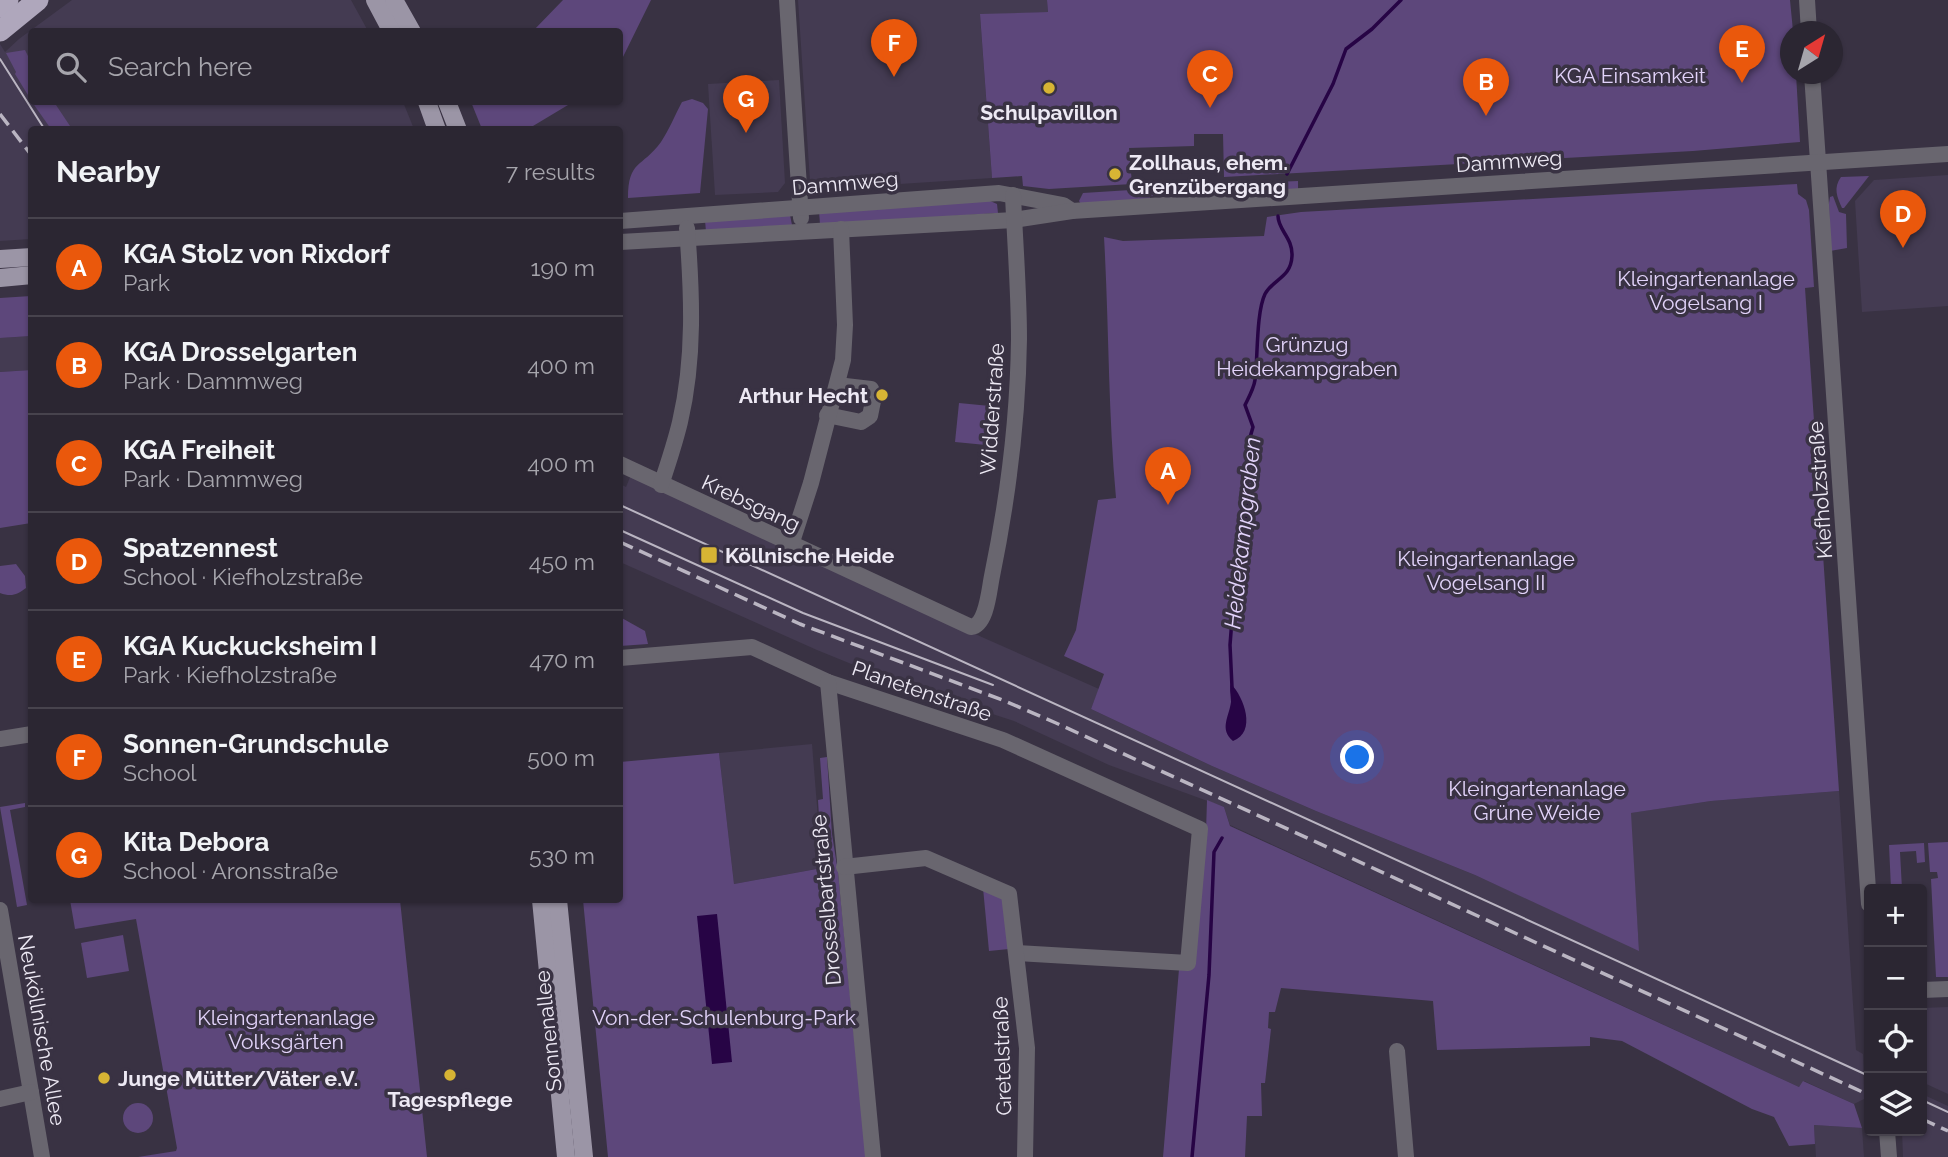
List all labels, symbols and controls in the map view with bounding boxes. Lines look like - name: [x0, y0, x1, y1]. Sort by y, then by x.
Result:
- pin: F: [871, 19, 917, 77]
- north arrow: [1780, 21, 1843, 84]
- pin: E: [1719, 25, 1765, 83]
- search box: [28, 28, 623, 105]
- icon: search: [52, 48, 90, 86]
- pin: C: [1187, 50, 1233, 108]
- text: Search here: [108, 52, 252, 82]
- pin: B: [1463, 58, 1509, 116]
- park label: KGA Einsamkeit: [1554, 63, 1706, 88]
- pin: G: [723, 75, 769, 133]
- marker: Schulpavillon: [1041, 80, 1057, 96]
- place label: Schulpavillon: [980, 100, 1118, 125]
- street label: Dammweg: [1455, 145, 1563, 177]
- place label: Zollhaus, ehem. Grenzübergang: [1129, 150, 1288, 199]
- text: Nearby: [56, 154, 160, 189]
- text: 7 results: [506, 158, 595, 185]
- street label: Dammweg: [791, 166, 899, 200]
- marker: Zollhaus, ehem. Grenzübergang: [1107, 166, 1123, 182]
- pin: D: [1880, 190, 1926, 248]
- text: KGA Stolz von Rixdorf: [123, 239, 390, 269]
- text: A: [71, 254, 87, 281]
- text: 190 m: [531, 254, 595, 281]
- park label: Kleingartenanlage Vogelsang I: [1617, 266, 1795, 315]
- text: Park: [123, 269, 170, 296]
- park label: Grünzug Heidekampgraben: [1216, 332, 1398, 381]
- text: KGA Drosselgarten: [123, 337, 357, 367]
- street label: Widderstraße: [975, 342, 1009, 476]
- text: B: [71, 352, 87, 379]
- text: 400 m: [527, 352, 595, 379]
- text: Park · Dammweg: [123, 367, 303, 394]
- place label: Arthur Hecht: [739, 383, 868, 408]
- marker: Arthur Hecht: [874, 387, 890, 403]
- street label: Kiefholzstraße: [1803, 420, 1837, 560]
- text: KGA Freiheit: [123, 435, 275, 465]
- water label: Heidekampgraben: [1218, 436, 1266, 630]
- pin: A: [1145, 447, 1191, 505]
- text: C: [71, 450, 87, 477]
- text: 400 m: [527, 450, 595, 477]
- text: Park · Dammweg: [123, 465, 303, 492]
- street label: Krebsgang: [698, 469, 804, 537]
- text: Spatzennest: [123, 533, 278, 563]
- place label: Köllnische Heide: [725, 543, 895, 568]
- marker: Köllnische Heide: [699, 545, 719, 565]
- park label: Kleingartenanlage Vogelsang II: [1397, 546, 1575, 595]
- text: D: [71, 548, 87, 575]
- text: 450 m: [529, 548, 595, 575]
- text: School · Kiefholzstraße: [123, 563, 363, 590]
- text: KGA Kuckucksheim I: [123, 631, 377, 661]
- text: E: [72, 646, 86, 673]
- text: 470 m: [529, 646, 595, 673]
- street label: Planetenstraße: [849, 655, 995, 727]
- text: Park · Kiefholzstraße: [123, 661, 337, 688]
- text: Sonnen-Grundschule: [123, 729, 389, 759]
- your location: [1340, 740, 1374, 774]
- text: F: [72, 744, 86, 771]
- text: 500 m: [527, 744, 595, 771]
- text: School: [123, 759, 197, 786]
- park label: Kleingartenanlage Grüne Weide: [1448, 776, 1626, 825]
- street label: Drosselbartstraße: [806, 813, 846, 987]
- text: Kita Debora: [123, 827, 270, 857]
- text: G: [71, 842, 87, 869]
- text: 530 m: [529, 842, 595, 869]
- text: School · Aronsstraße: [123, 857, 338, 884]
- map controls: [1864, 884, 1927, 1136]
- button: +: [1864, 884, 1927, 947]
- street label: Neuköllnische Allee: [13, 933, 71, 1127]
- button: −: [1864, 947, 1927, 1010]
- street label: Sonnenallee: [529, 969, 567, 1093]
- street label: Gretelstraße: [987, 996, 1017, 1116]
- park label: Kleingartenanlage Volksgärten: [197, 1005, 375, 1054]
- park label: Von-der-Schulenburg-Park: [592, 1005, 856, 1030]
- button: locate: [1864, 1010, 1927, 1073]
- place label: Junge Mütter/Väter e.V.: [118, 1066, 358, 1091]
- marker: Tagespflege: [442, 1067, 458, 1083]
- marker: Junge Mütter/Väter e.V.: [96, 1070, 112, 1086]
- button: layers: [1864, 1073, 1927, 1136]
- place label: Tagespflege: [388, 1087, 513, 1112]

